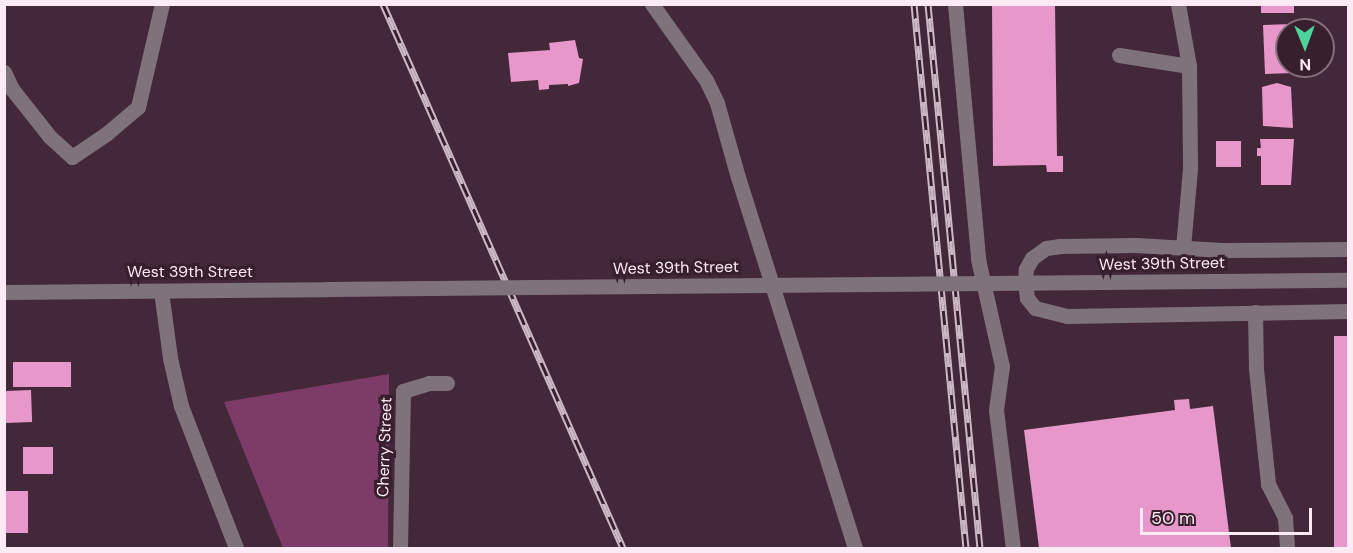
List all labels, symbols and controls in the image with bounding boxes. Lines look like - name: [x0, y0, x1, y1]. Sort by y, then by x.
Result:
- north arrow: [1275, 18, 1335, 78]
- text: N: [1299, 54, 1311, 75]
- street label: West 39th Street: [1099, 253, 1225, 275]
- street label: West 39th Street: [613, 257, 739, 279]
- street label: West 39th Street: [127, 262, 253, 282]
- street label: Cherry Street: [374, 397, 396, 497]
- scale bar: [1143, 496, 1316, 534]
- text: 50 m: [1151, 506, 1195, 530]

